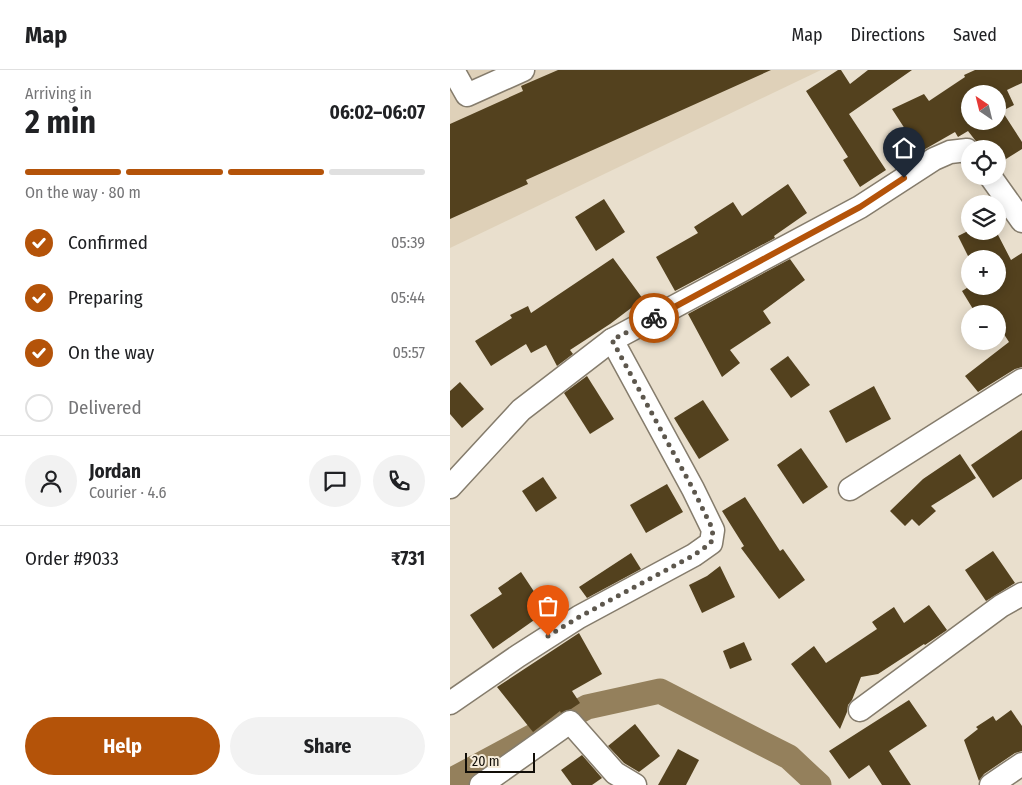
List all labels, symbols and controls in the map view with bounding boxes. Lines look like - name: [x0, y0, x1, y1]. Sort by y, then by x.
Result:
- text: Map: [25, 21, 67, 49]
- text: Map: [791, 24, 823, 46]
- text: Directions: [851, 24, 925, 46]
- text: Saved: [953, 24, 997, 46]
- text: Arriving in: [25, 84, 92, 103]
- north arrow: [961, 85, 1006, 130]
- map controls: [961, 85, 1006, 350]
- text: 06:02–06:07: [330, 101, 425, 124]
- text: 2 min: [25, 103, 96, 141]
- pin: [883, 127, 925, 178]
- icon: home: [890, 134, 918, 162]
- button: locate: [961, 140, 1006, 185]
- text: On the way · 80 m: [25, 183, 141, 202]
- button: layers: [961, 195, 1006, 240]
- icon: check: [25, 229, 53, 257]
- text: Confirmed: [68, 231, 148, 254]
- text: 05:39: [391, 233, 425, 252]
- button: +: [961, 250, 1006, 295]
- icon: check: [25, 284, 53, 312]
- text: Preparing: [68, 286, 143, 309]
- text: 05:44: [391, 288, 425, 307]
- courier: [629, 293, 679, 343]
- icon: bike: [640, 304, 668, 332]
- button: −: [961, 305, 1006, 350]
- icon: check: [25, 339, 53, 367]
- text: On the way: [68, 341, 154, 364]
- text: 05:57: [392, 343, 425, 362]
- text: Delivered: [68, 396, 142, 419]
- button: person: [25, 455, 77, 507]
- button: chat: [309, 455, 361, 507]
- button: phone: [373, 455, 425, 507]
- text: Jordan: [89, 460, 141, 483]
- text: Courier · 4.6: [89, 483, 167, 502]
- text: Order #9033: [25, 547, 119, 570]
- text: ₹731: [391, 547, 425, 570]
- pin: [527, 585, 569, 636]
- icon: bag: [534, 592, 562, 620]
- button: Help: [25, 717, 220, 775]
- button: Share: [230, 717, 425, 775]
- scale bar: [465, 750, 535, 773]
- text: 20 m: [472, 753, 500, 770]

